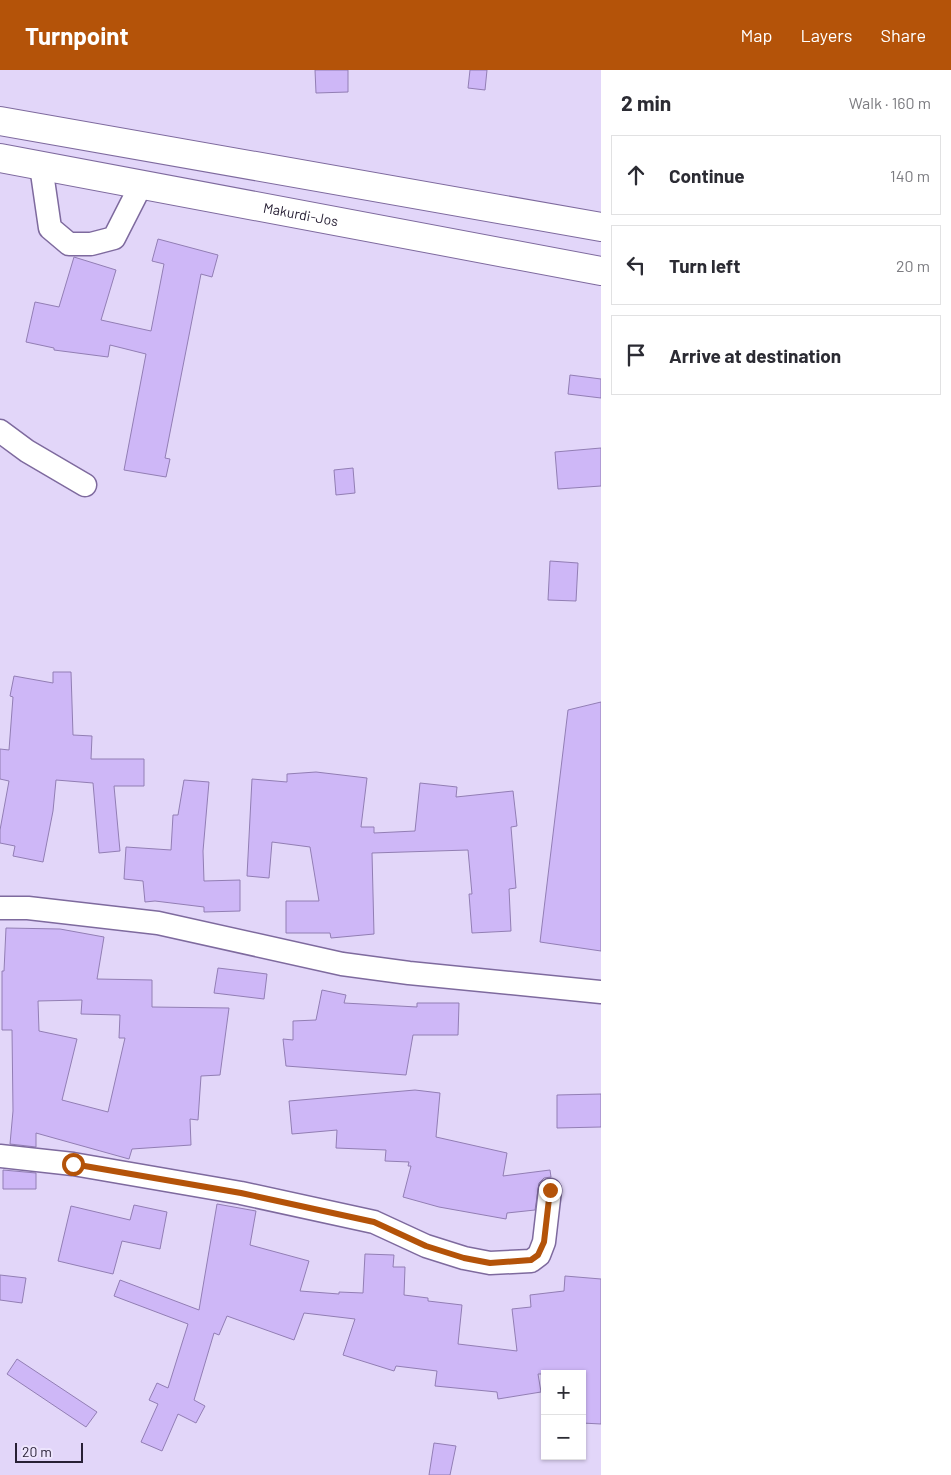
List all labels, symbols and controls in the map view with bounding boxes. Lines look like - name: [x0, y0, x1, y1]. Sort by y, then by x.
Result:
- text: Turnpoint: [25, 21, 129, 50]
- text: Map: [740, 24, 772, 46]
- text: Layers: [800, 24, 853, 46]
- text: Share: [881, 24, 926, 46]
- text: 2 min: [621, 90, 671, 115]
- text: Walk · 160 m: [849, 93, 931, 112]
- icon: ahead: [622, 161, 650, 189]
- text: Continue: [669, 164, 745, 187]
- text: 140 m: [890, 166, 930, 185]
- street label: Makurdi-Jos: [262, 199, 340, 229]
- icon: left: [622, 251, 650, 279]
- text: Turn left: [669, 254, 740, 277]
- text: 20 m: [896, 256, 930, 275]
- icon: arrive: [622, 341, 650, 369]
- text: Arrive at destination: [669, 344, 841, 367]
- route start: [62, 1153, 85, 1176]
- route end: [539, 1179, 562, 1202]
- map controls: [541, 1370, 586, 1460]
- button: +: [541, 1370, 586, 1415]
- button: −: [541, 1415, 586, 1460]
- scale bar: [15, 1440, 82, 1463]
- text: 20 m: [22, 1443, 52, 1460]

